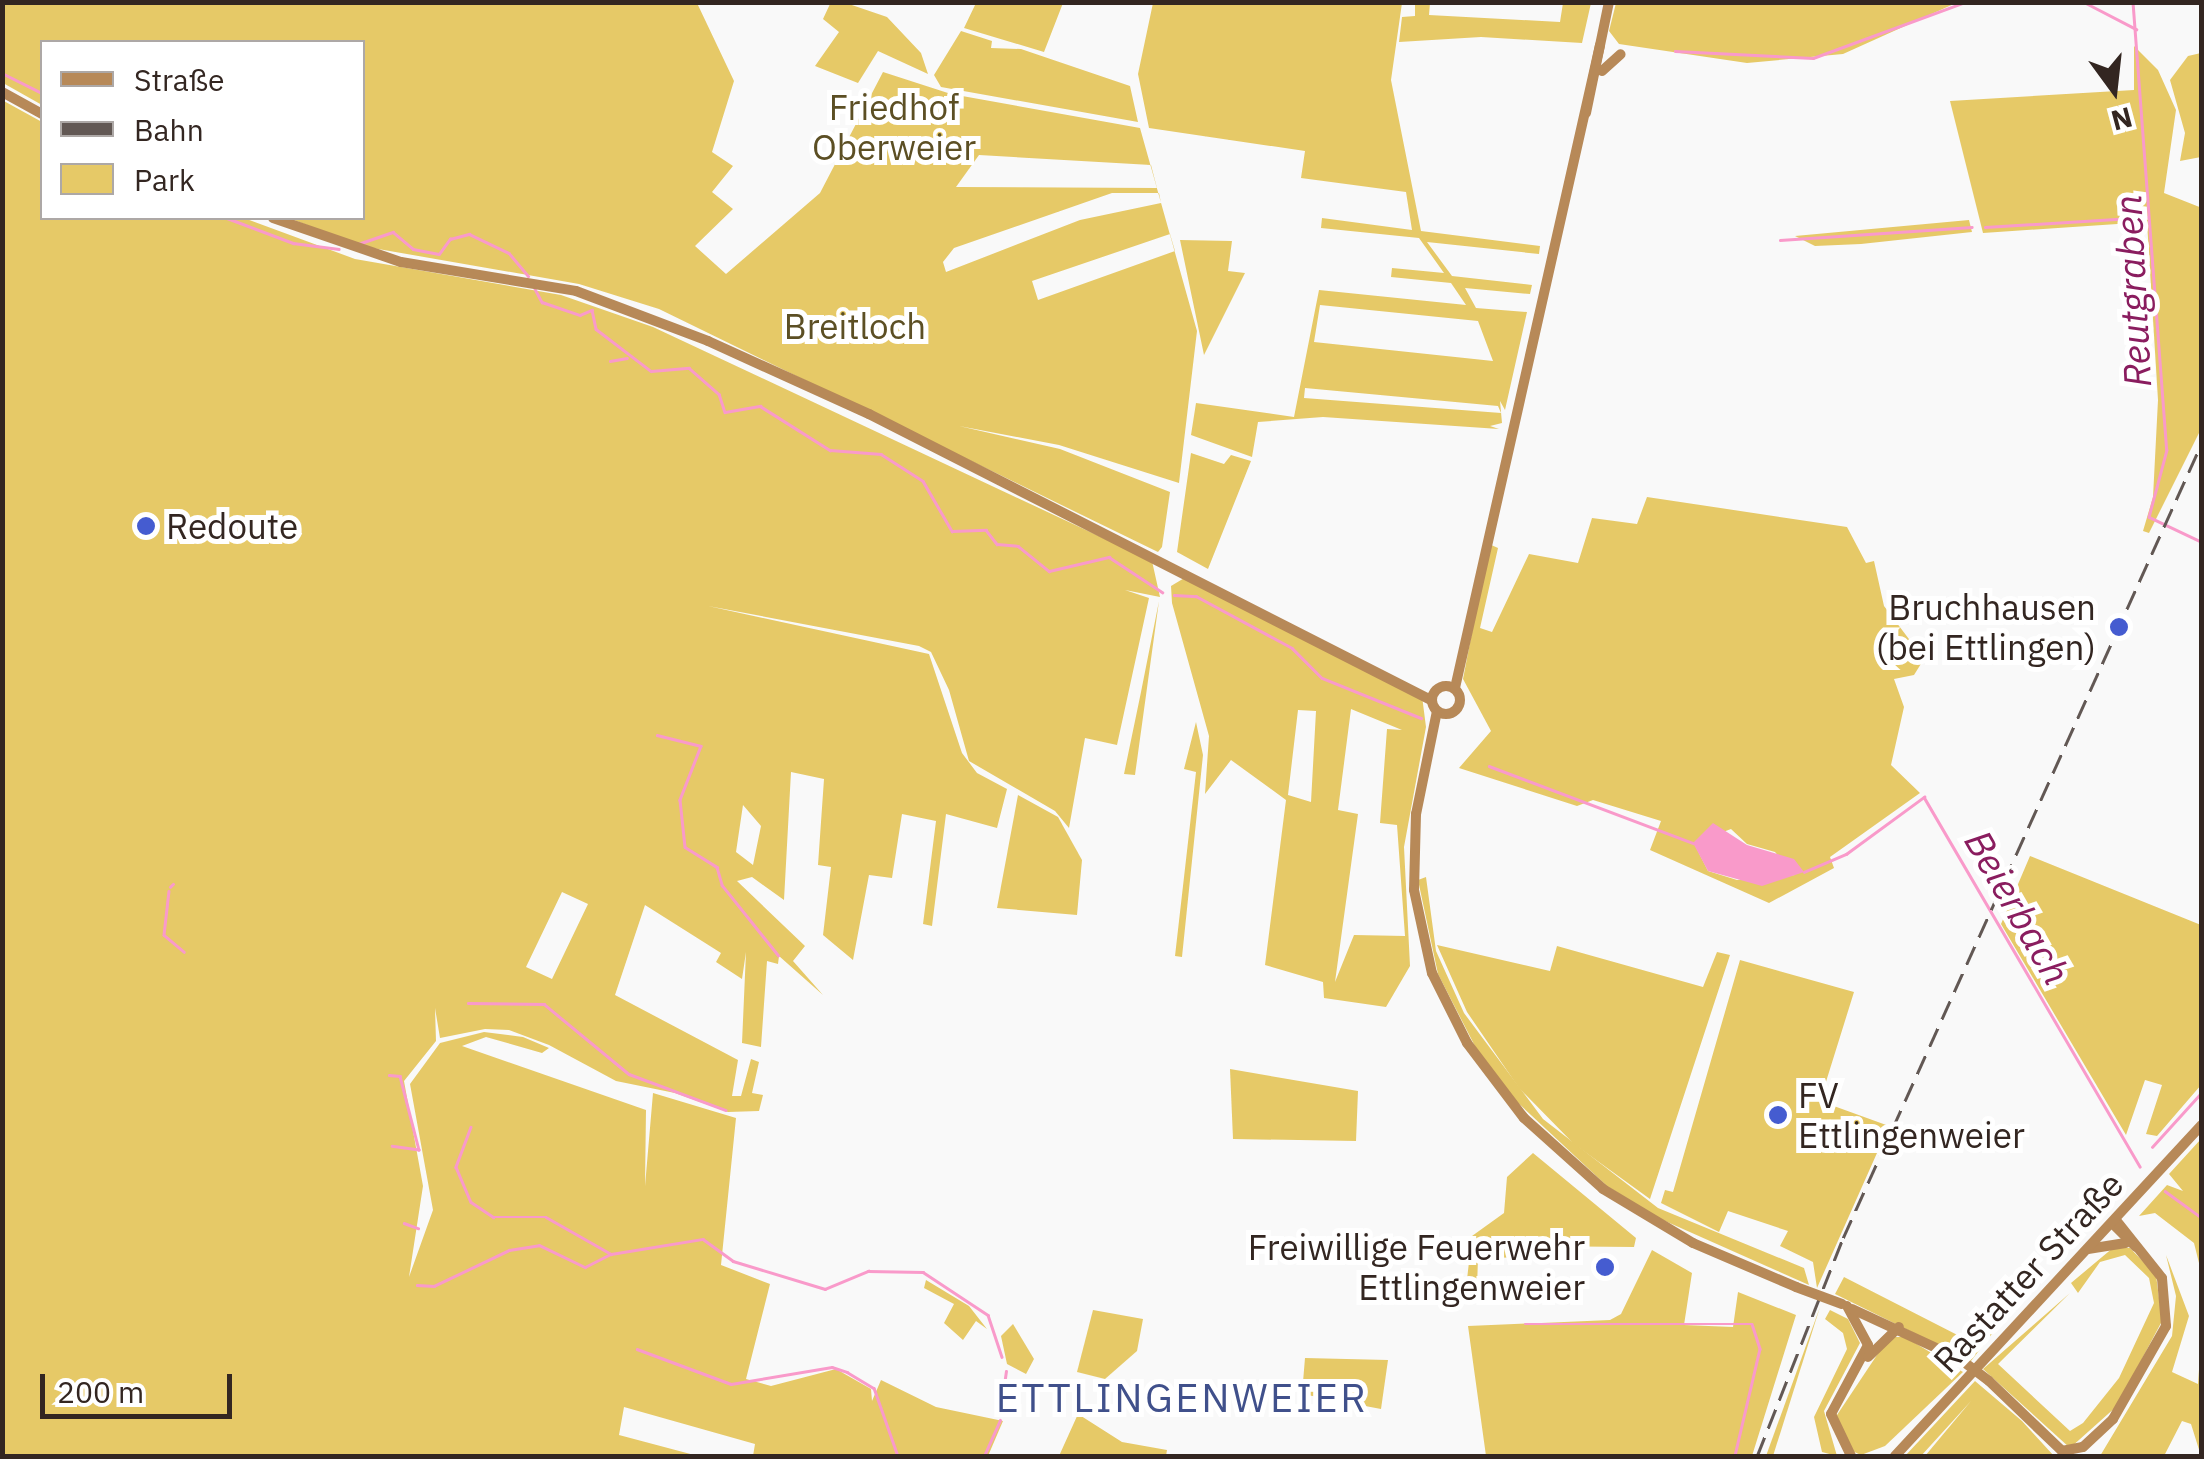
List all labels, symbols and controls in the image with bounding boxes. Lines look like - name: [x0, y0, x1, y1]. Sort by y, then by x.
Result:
- legend: [40, 40, 365, 220]
- north arrow: [2064, 40, 2164, 140]
- text: Straße: [134, 60, 225, 99]
- park label: Friedhof Oberweier: [812, 86, 976, 168]
- text: N: [2107, 99, 2136, 140]
- text: Bahn: [134, 110, 204, 149]
- text: Park: [134, 160, 195, 199]
- water label: Reutgraben: [2104, 194, 2160, 388]
- park label: Breitloch: [784, 305, 926, 347]
- place label: Redoute: [166, 505, 298, 547]
- marker: Redoute: [135, 515, 157, 537]
- place label: Bruchhausen (bei Ettlingen): [1876, 586, 2096, 668]
- marker: Bruchhausen (bei Ettlingen): [2106, 614, 2132, 640]
- water label: Beierbach: [1956, 822, 2080, 992]
- place label: FV Ettlingenweier: [1798, 1074, 2025, 1156]
- marker: FV Ettlingenweier: [1767, 1104, 1789, 1126]
- street label: Rastatter Straße: [1924, 1163, 2132, 1381]
- place label: Freiwillige Feuerwehr Ettlingenweier: [1248, 1226, 1585, 1308]
- marker: Freiwillige Feuerwehr Ettlingenweier: [1594, 1256, 1616, 1278]
- scale bar: [45, 1354, 238, 1416]
- text: 200 m: [57, 1372, 144, 1411]
- district label: ETTLINGENWEIER: [996, 1373, 1368, 1421]

